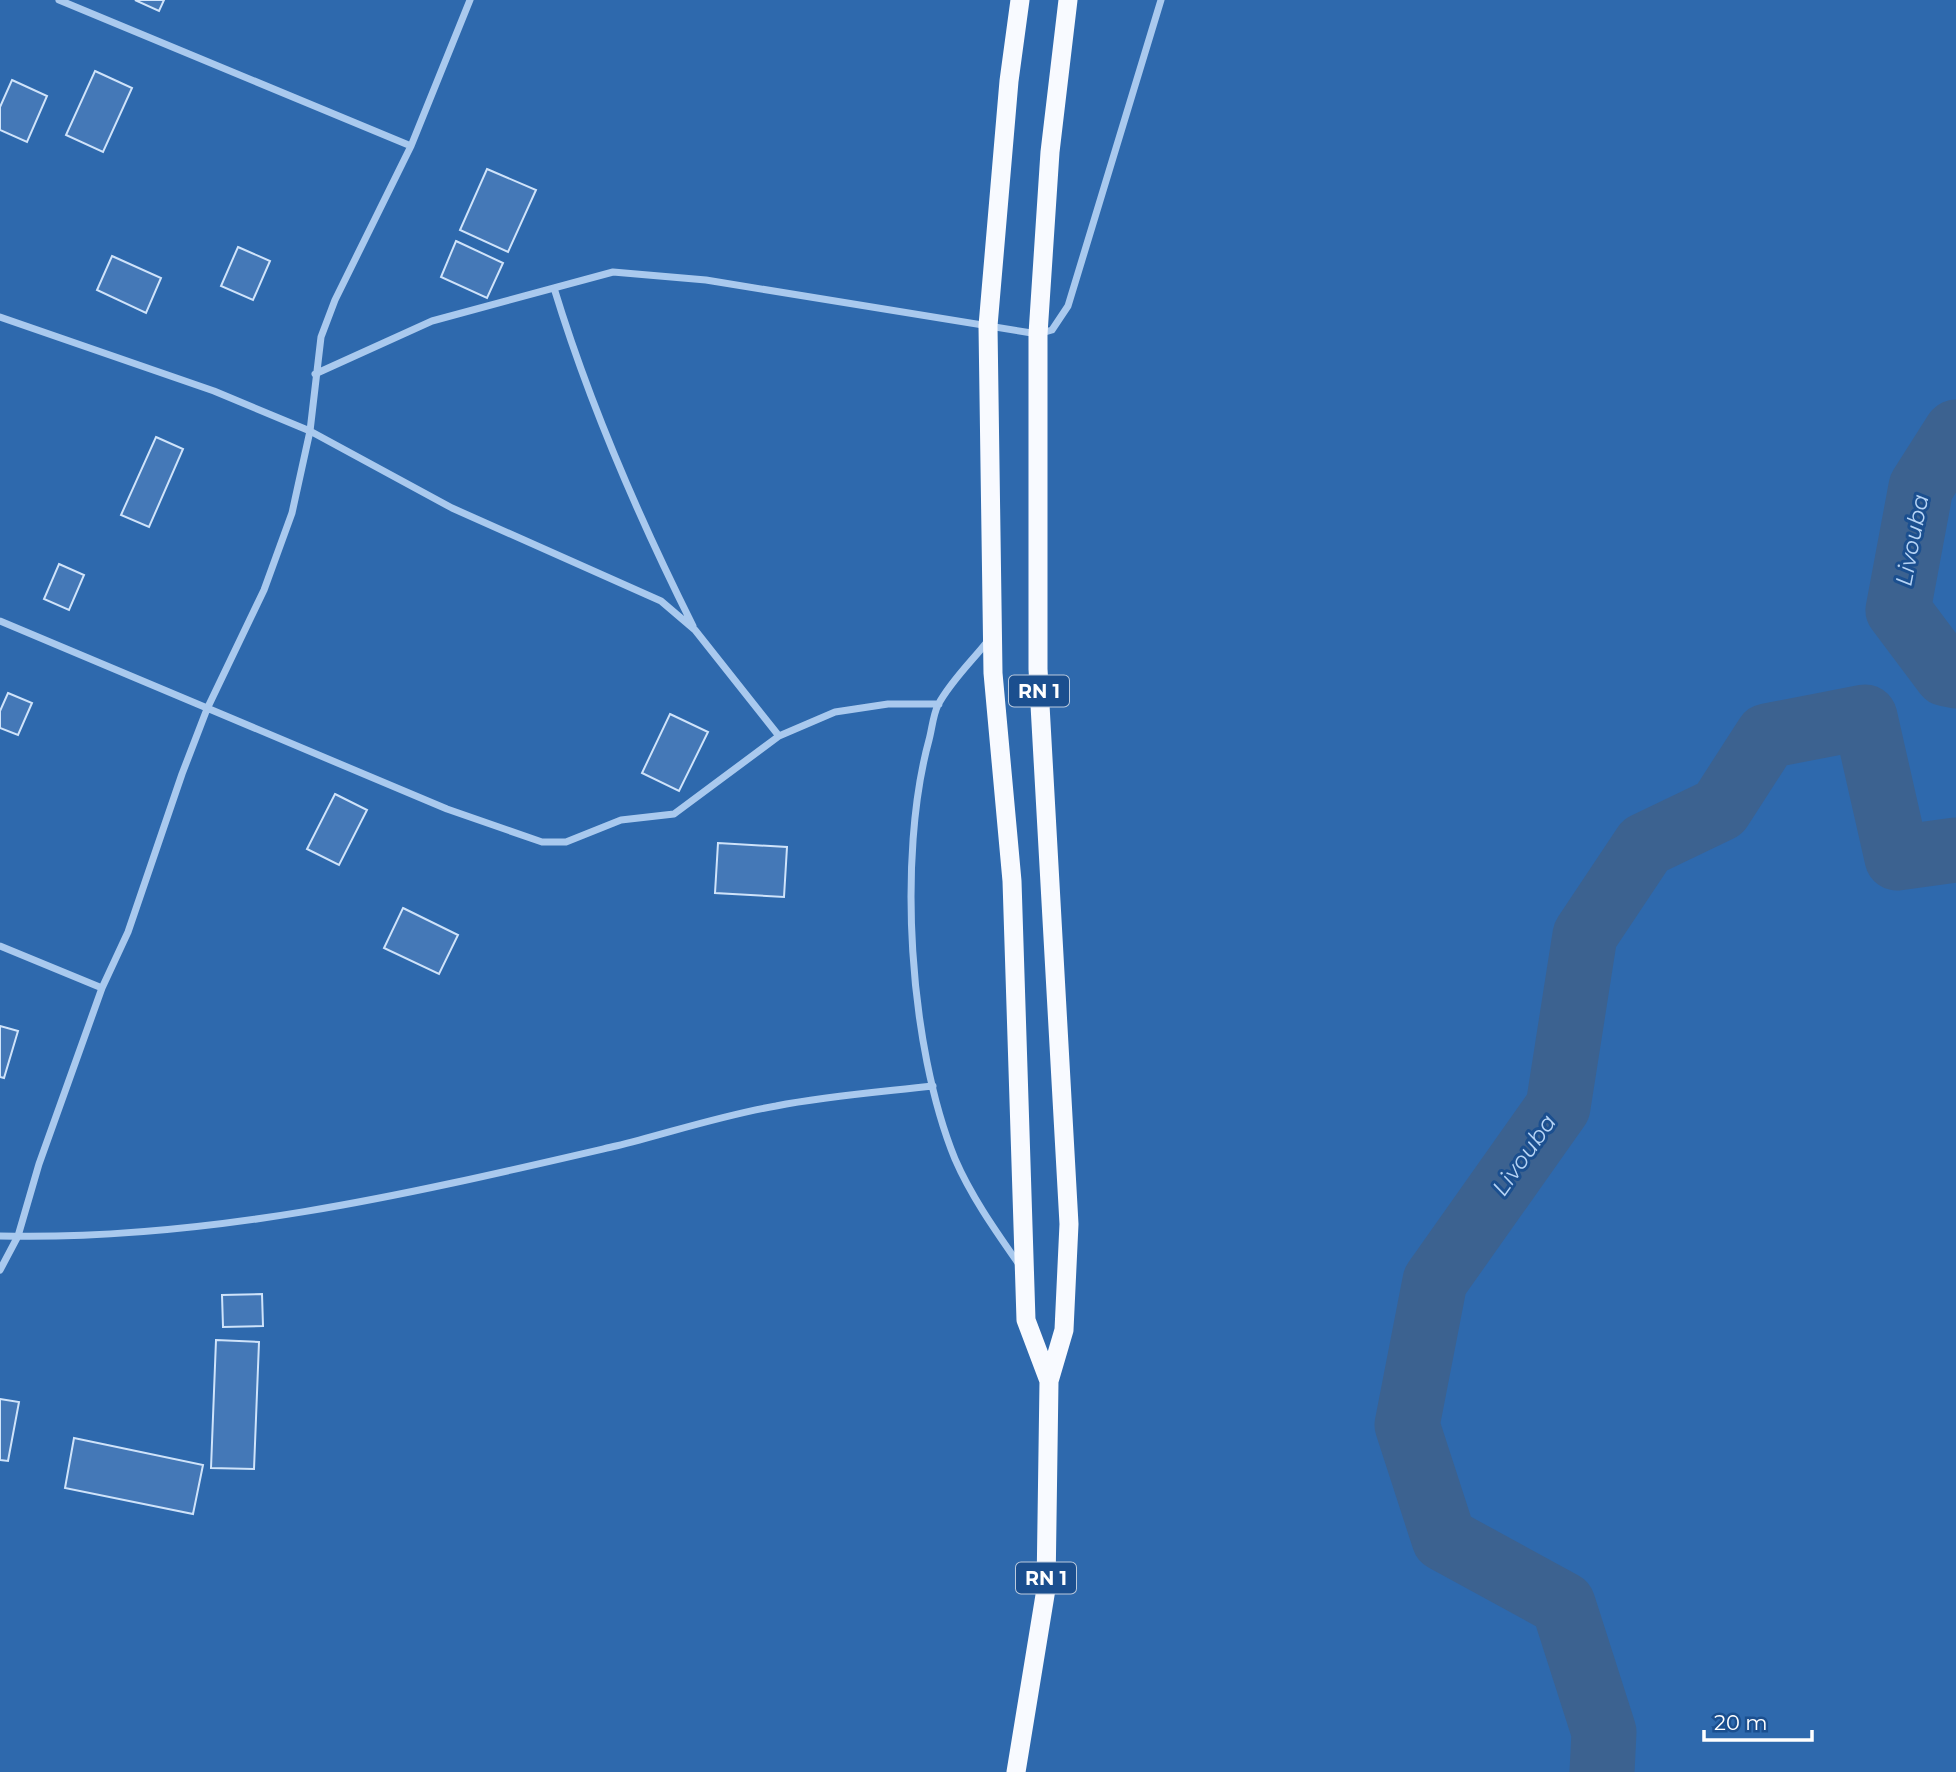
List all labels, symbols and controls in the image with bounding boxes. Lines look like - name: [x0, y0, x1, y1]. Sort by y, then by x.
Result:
- water label: Livouba: [1889, 492, 1935, 588]
- road number: RN 1: [1009, 676, 1069, 706]
- water label: Livouba: [1486, 1109, 1562, 1201]
- road number: RN 1: [1016, 1562, 1076, 1594]
- scale bar: [1704, 1698, 1812, 1742]
- text: 20 m: [1714, 1710, 1768, 1735]

